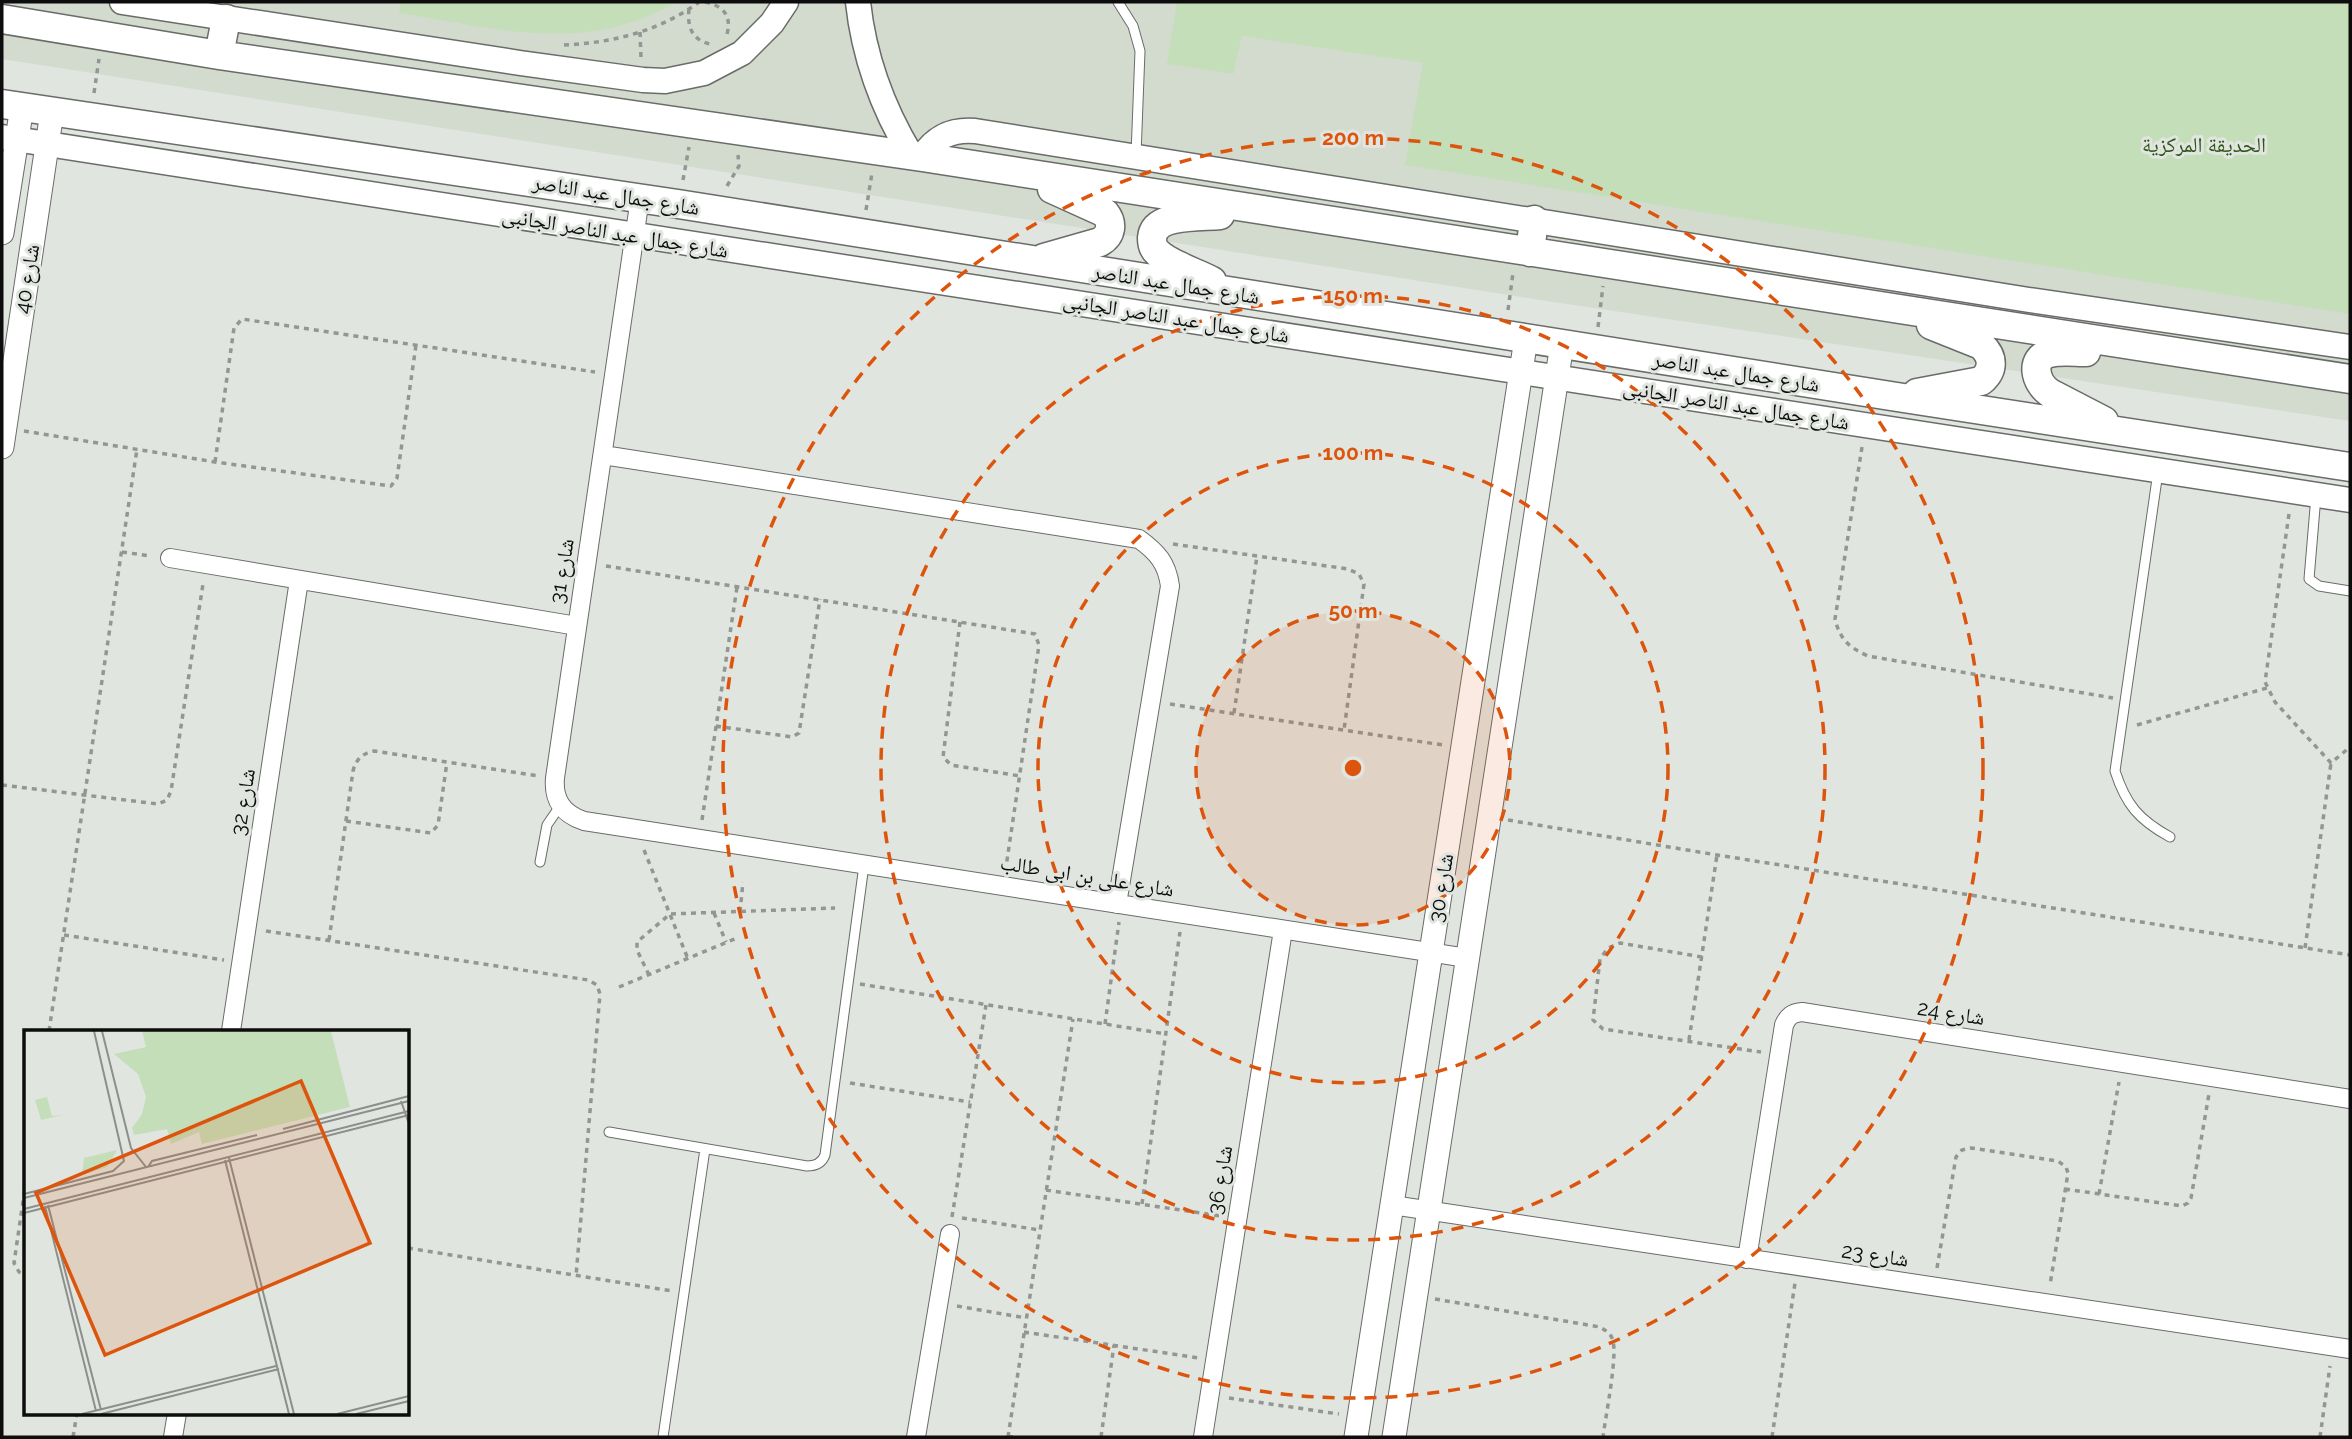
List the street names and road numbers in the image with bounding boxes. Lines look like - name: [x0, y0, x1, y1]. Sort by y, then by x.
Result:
- street label: شارع جمال عبد الناصر: [530, 169, 701, 221]
- street label: شارع جمال عبد الناصر الجانبى: [500, 202, 730, 264]
- street label: شارع 40: [9, 243, 45, 315]
- street label: شارع جمال عبد الناصر: [1090, 258, 1261, 310]
- street label: شارع جمال عبد الناصر الجانبى: [1061, 287, 1291, 349]
- street label: شارع جمال عبد الناصر: [1650, 346, 1821, 398]
- street label: شارع جمال عبد الناصر الجانبى: [1621, 374, 1851, 436]
- street label: شارع 31: [544, 537, 580, 605]
- street label: شارع 32: [225, 767, 261, 837]
- street label: شارع على بن ابى طالب: [998, 849, 1176, 903]
- street label: شارع 30: [1423, 852, 1459, 924]
- street label: شارع 24: [1916, 995, 1986, 1031]
- street label: شارع 36: [1202, 1144, 1238, 1216]
- street label: شارع 23: [1840, 1237, 1910, 1273]

